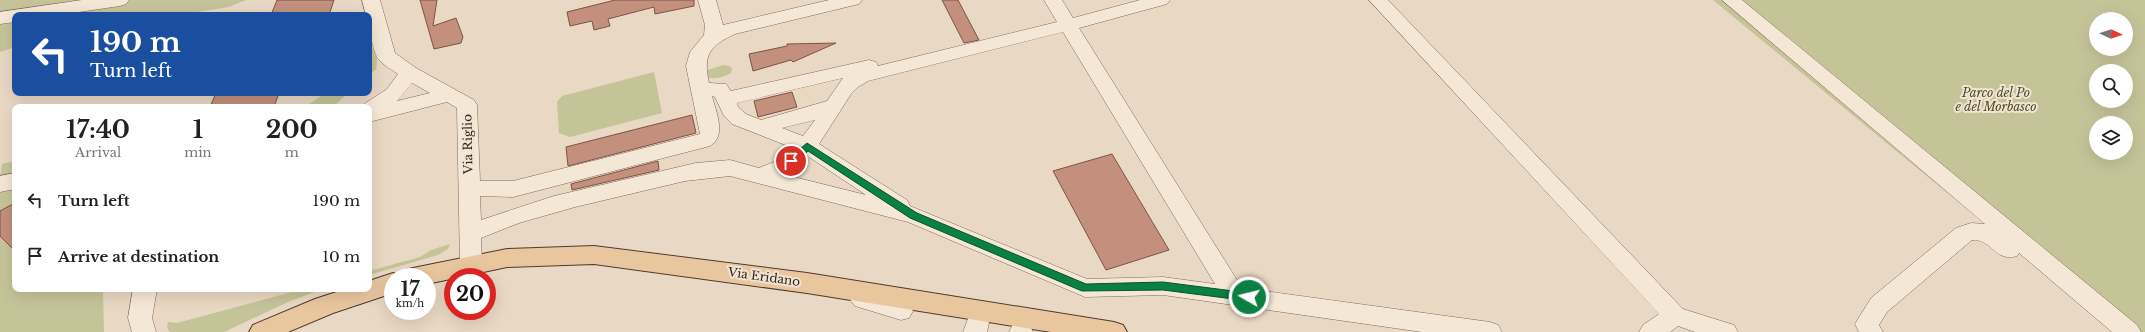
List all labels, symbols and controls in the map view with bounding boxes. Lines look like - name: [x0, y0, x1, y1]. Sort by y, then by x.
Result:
- north arrow: [2089, 12, 2133, 56]
- map controls: [2089, 12, 2133, 160]
- text: 190 m: [90, 25, 181, 60]
- icon: left: [24, 28, 76, 80]
- text: Turn left: [90, 60, 172, 82]
- button: search: [2089, 64, 2133, 108]
- park label: Parco del Po e del Morbasco: [1956, 85, 2036, 114]
- street label: Via Riglio: [459, 114, 476, 175]
- text: 17:40: [66, 115, 130, 144]
- text: 1: [193, 115, 203, 144]
- text: 200: [266, 115, 318, 144]
- button: layers: [2089, 116, 2133, 160]
- text: Arrival: [75, 144, 121, 161]
- text: min: [184, 144, 212, 161]
- text: m: [285, 144, 299, 161]
- pin: [774, 144, 808, 178]
- icon: arrive: [780, 150, 802, 172]
- icon: left: [24, 189, 46, 211]
- text: Turn left: [58, 191, 129, 210]
- text: 190 m: [313, 191, 360, 210]
- icon: arrive: [24, 245, 46, 267]
- text: Arrive at destination: [58, 247, 219, 266]
- text: 10 m: [322, 247, 360, 266]
- street label: Via Eridano: [726, 264, 801, 289]
- speed limit sign: 20: [444, 268, 496, 320]
- position arrow: [1228, 276, 1270, 318]
- text: 17: [400, 277, 420, 301]
- text: km/h: [396, 297, 424, 310]

